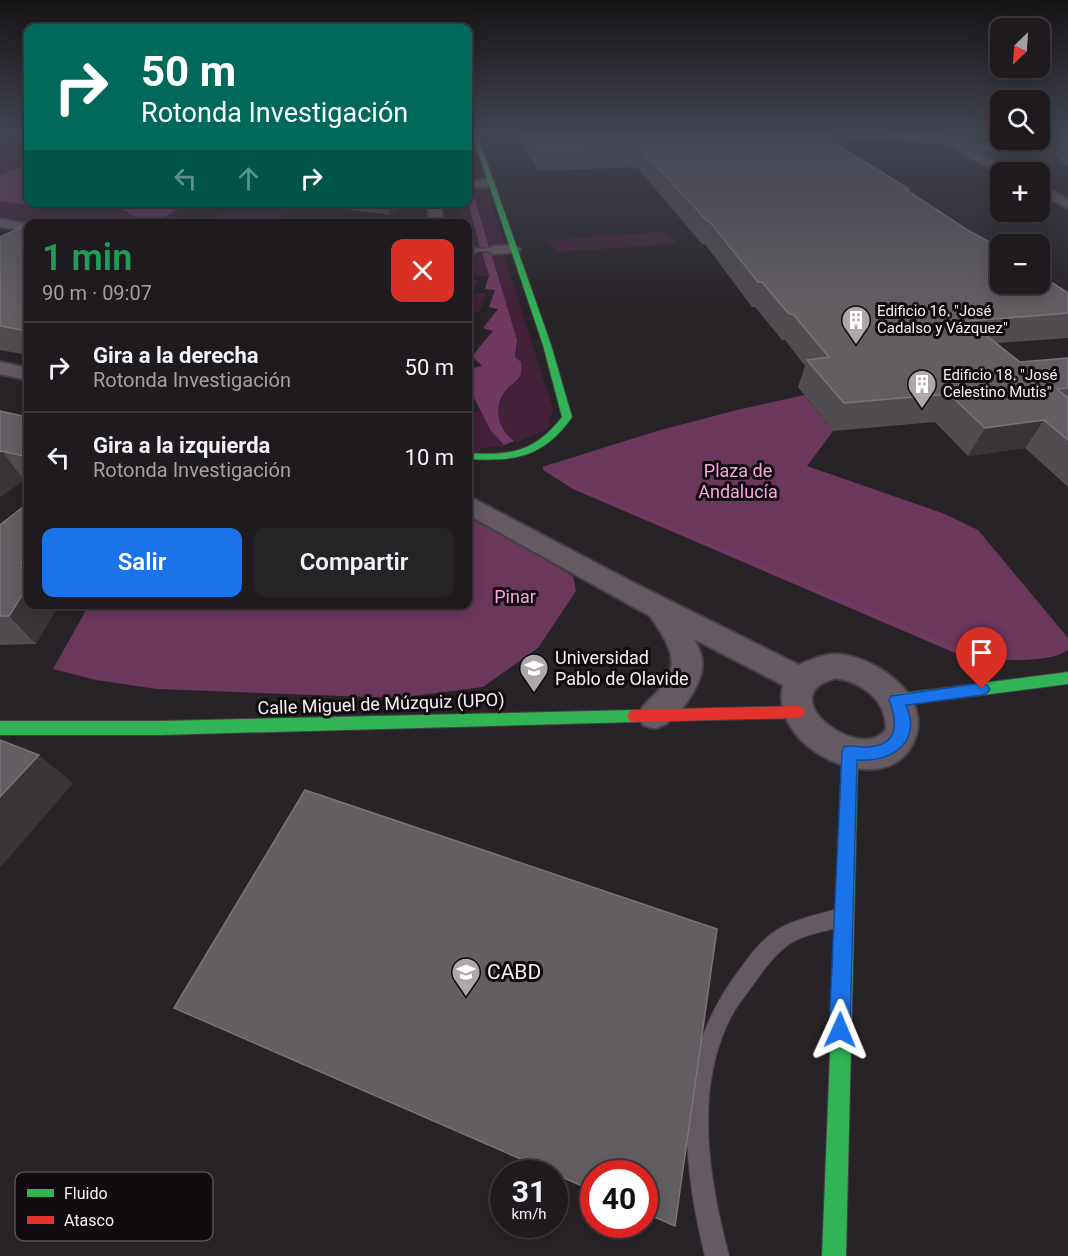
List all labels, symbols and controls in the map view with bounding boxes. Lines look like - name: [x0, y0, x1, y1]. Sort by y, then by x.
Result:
- north arrow: [990, 18, 1050, 78]
- map controls: [990, 18, 1050, 294]
- text: 50 m: [141, 47, 236, 96]
- icon: right: [42, 48, 120, 126]
- button: search: [990, 90, 1050, 150]
- text: Rotonda Investigación: [141, 97, 408, 129]
- icon: left: [169, 162, 202, 195]
- icon: ahead: [232, 162, 265, 195]
- icon: right: [295, 162, 328, 195]
- button: +: [990, 162, 1050, 222]
- button: −: [990, 234, 1050, 294]
- text: 1 min: [42, 237, 132, 279]
- button: close: [391, 239, 454, 302]
- text: 90 m · 09:07: [42, 281, 152, 305]
- place label: Edificio 16. "José Cadalso y Vázquez": [877, 302, 1008, 337]
- building icon: Edificio 16. "José Cadalso y Vázquez": [840, 304, 872, 346]
- text: Gira a la derecha: [93, 343, 259, 368]
- icon: right: [42, 351, 75, 384]
- text: 50 m: [405, 355, 454, 380]
- place label: Edificio 18. "José Celestino Mutis": [943, 366, 1057, 401]
- text: Rotonda Investigación: [93, 368, 291, 392]
- building icon: Edificio 18. "José Celestino Mutis": [906, 368, 938, 410]
- text: Gira a la izquierda: [93, 433, 270, 458]
- icon: left: [42, 441, 75, 474]
- text: 10 m: [405, 445, 454, 470]
- text: Rotonda Investigación: [93, 458, 291, 482]
- park label: Plaza de Andalucía: [698, 460, 778, 502]
- button: Salir: [42, 528, 242, 597]
- button: Compartir: [254, 528, 454, 597]
- park label: Pinar: [494, 586, 536, 607]
- pin: [956, 627, 1007, 689]
- icon: arrive: [965, 636, 998, 669]
- place label: Universidad Pablo de Olavide: [555, 647, 689, 689]
- school or university icon: Universidad Pablo de Olavide: [518, 652, 550, 694]
- street label: Calle Miguel de Múzquiz (UPO): [257, 689, 505, 719]
- school or university icon: CABD: [450, 956, 482, 998]
- place label: CABD: [487, 960, 541, 984]
- position arrow: [808, 998, 872, 1062]
- speed limit sign: 40: [580, 1160, 658, 1238]
- legend: [15, 1172, 213, 1241]
- text: 31: [512, 1174, 546, 1209]
- text: Fluido: [64, 1184, 108, 1203]
- text: km/h: [511, 1205, 547, 1223]
- text: Atasco: [64, 1211, 114, 1230]

